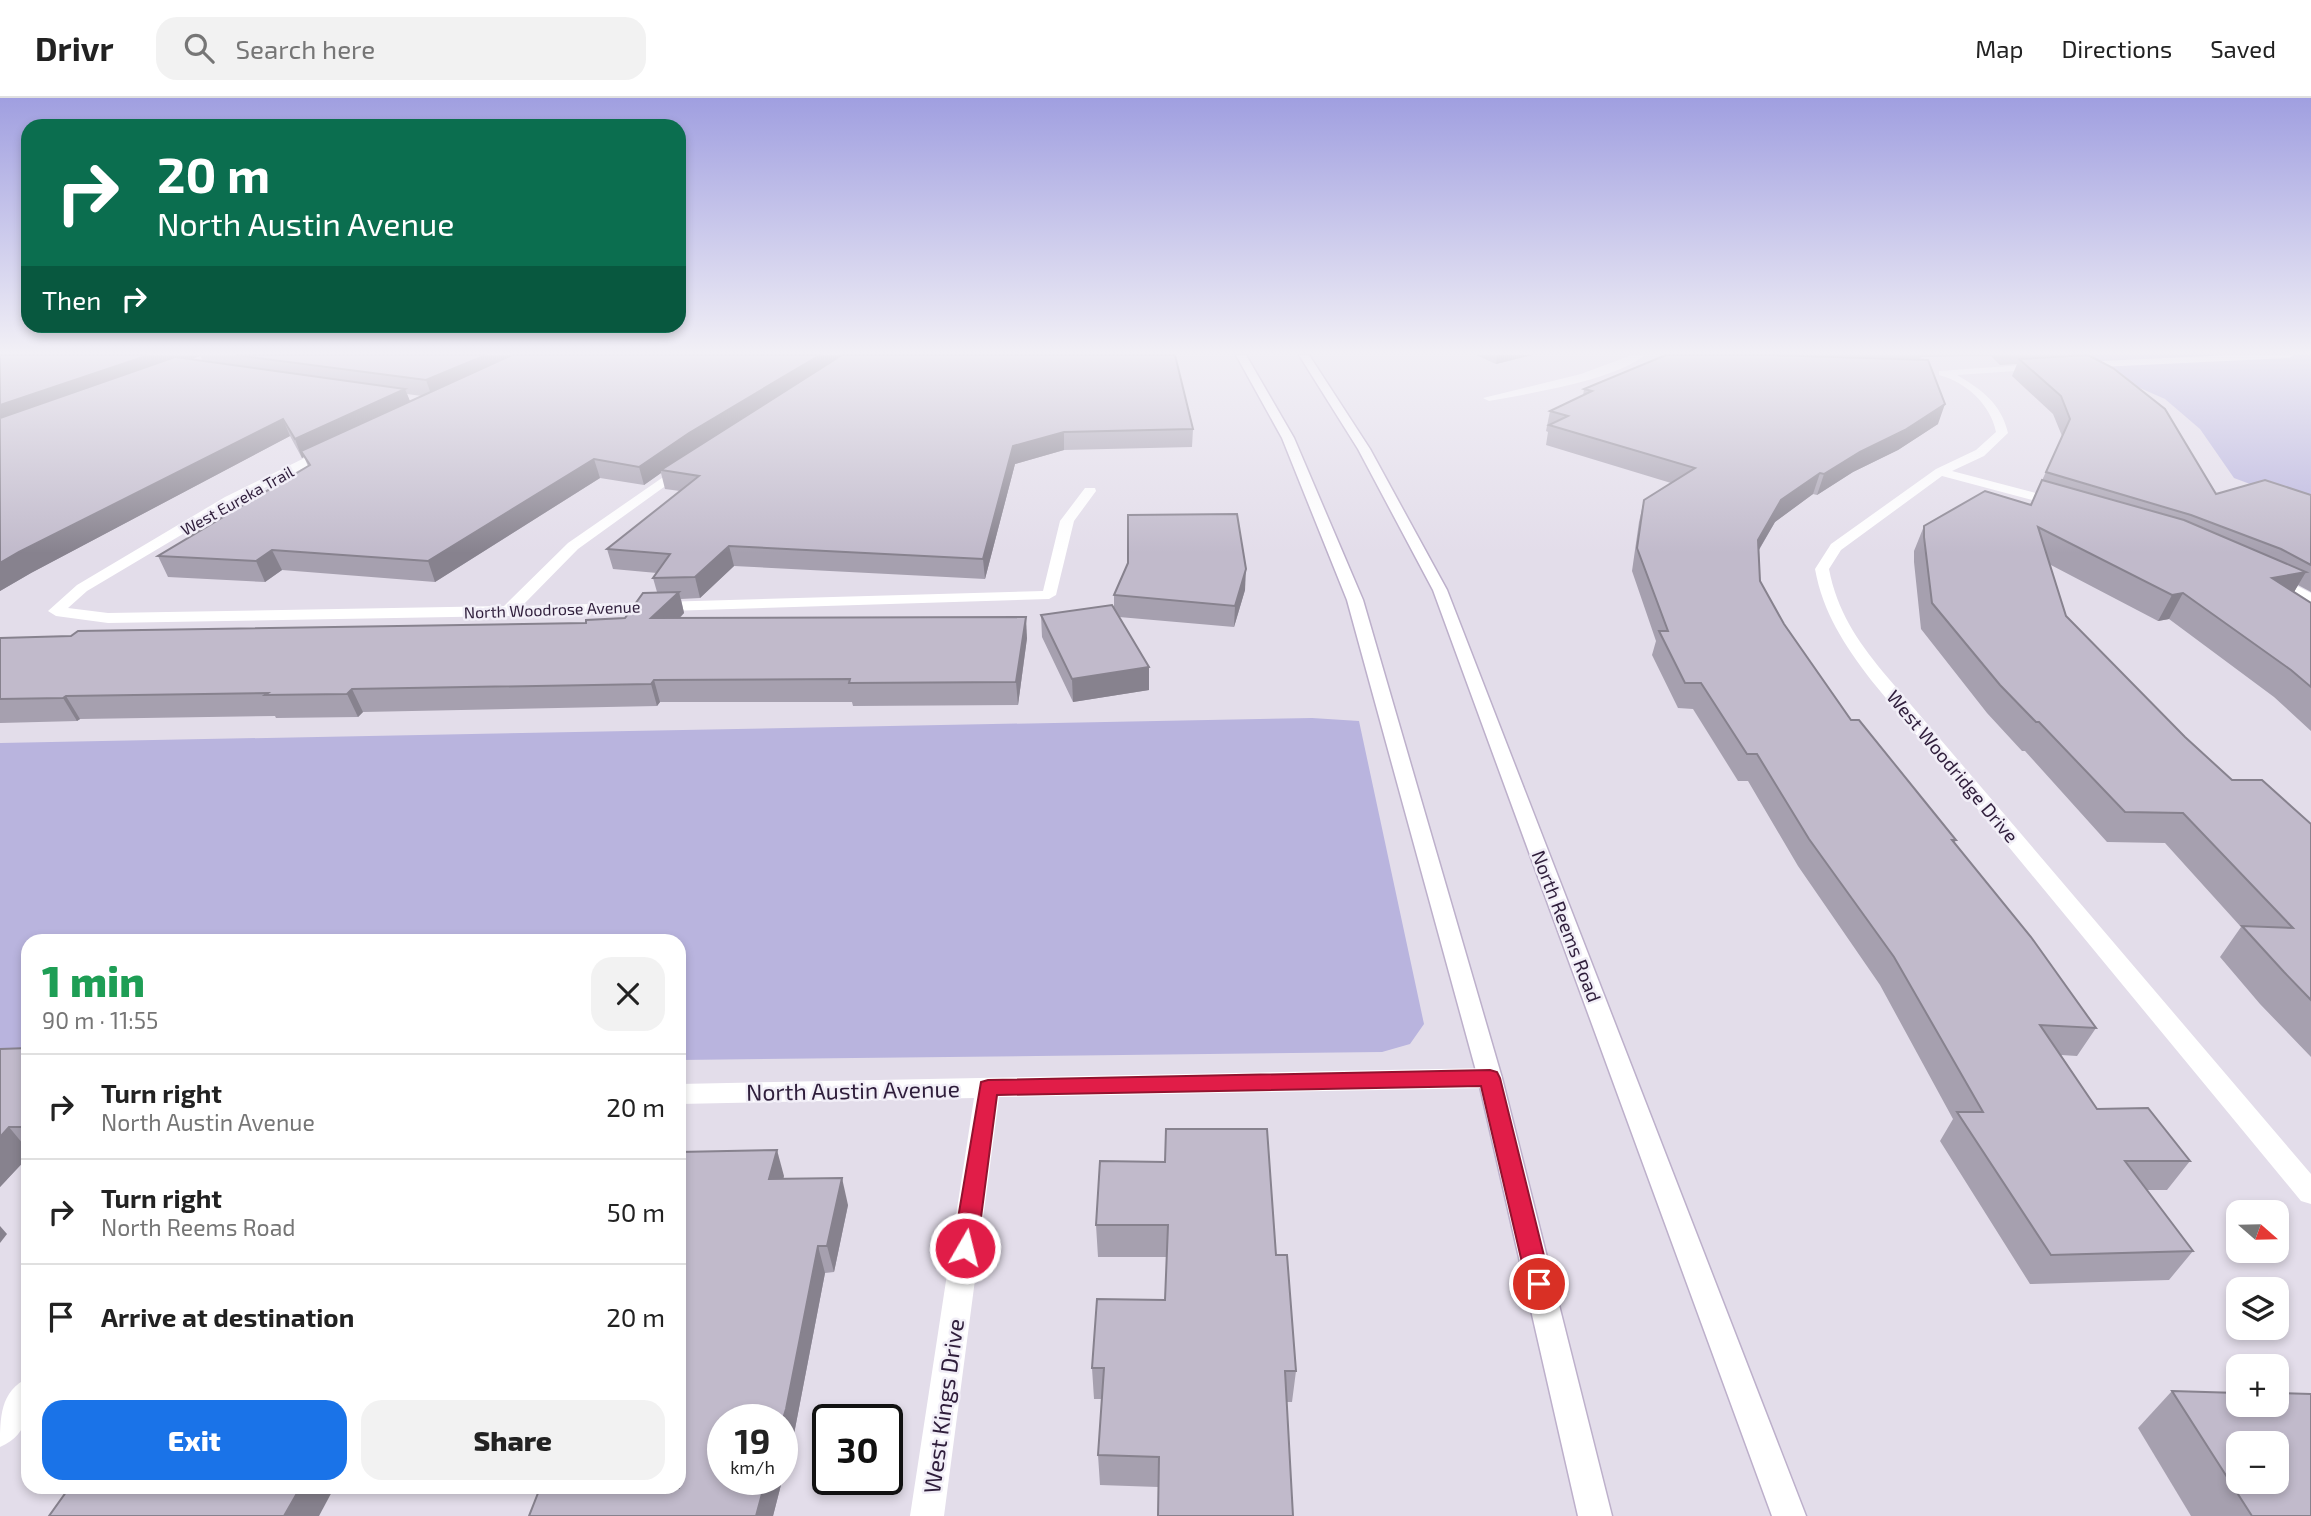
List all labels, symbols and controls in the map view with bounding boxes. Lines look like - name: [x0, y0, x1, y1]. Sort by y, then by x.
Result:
- search box: [156, 17, 646, 80]
- text: Drivr: [35, 28, 114, 68]
- icon: search: [180, 29, 218, 67]
- text: Search here: [236, 33, 375, 64]
- text: Map: [1975, 34, 2023, 63]
- text: Directions: [2061, 34, 2172, 63]
- text: Saved: [2210, 34, 2276, 63]
- text: 20 m: [157, 144, 270, 203]
- icon: right: [42, 147, 133, 238]
- text: North Austin Avenue: [157, 204, 454, 242]
- icon: right: [115, 280, 153, 318]
- text: Then: [42, 284, 101, 315]
- street label: West Eureka Trail: [177, 461, 297, 539]
- street label: North Woodrose Avenue: [463, 596, 641, 622]
- street label: West Woodridge Drive: [1882, 685, 2024, 847]
- street label: North Reems Road: [1527, 847, 1607, 1005]
- text: 1 min: [42, 955, 145, 1005]
- button: close: [591, 957, 665, 1031]
- text: 90 m · 11:55: [42, 1006, 158, 1034]
- street label: North Austin Avenue: [746, 1074, 960, 1106]
- text: Turn right: [101, 1077, 222, 1108]
- icon: right: [42, 1088, 80, 1126]
- text: 20 m: [606, 1091, 665, 1122]
- text: North Austin Avenue: [101, 1108, 315, 1136]
- text: Turn right: [101, 1182, 222, 1213]
- icon: right: [42, 1193, 80, 1231]
- text: 50 m: [607, 1196, 665, 1227]
- north arrow: [2226, 1200, 2289, 1264]
- map controls: [2226, 1200, 2289, 1494]
- position arrow: [928, 1211, 1002, 1285]
- text: North Reems Road: [101, 1213, 296, 1241]
- pin: [1509, 1254, 1569, 1314]
- icon: arrive: [1520, 1265, 1558, 1303]
- button: layers: [2226, 1277, 2289, 1340]
- icon: arrive: [42, 1298, 80, 1336]
- text: Arrive at destination: [101, 1301, 354, 1332]
- text: 20 m: [606, 1301, 665, 1332]
- street label: West Kings Drive: [917, 1317, 969, 1495]
- button: +: [2226, 1354, 2289, 1417]
- button: Exit: [42, 1400, 347, 1480]
- button: Share: [361, 1400, 665, 1480]
- speed limit sign: 30: [812, 1404, 903, 1495]
- text: 19: [735, 1419, 770, 1461]
- button: −: [2226, 1431, 2289, 1494]
- text: km/h: [730, 1456, 775, 1478]

